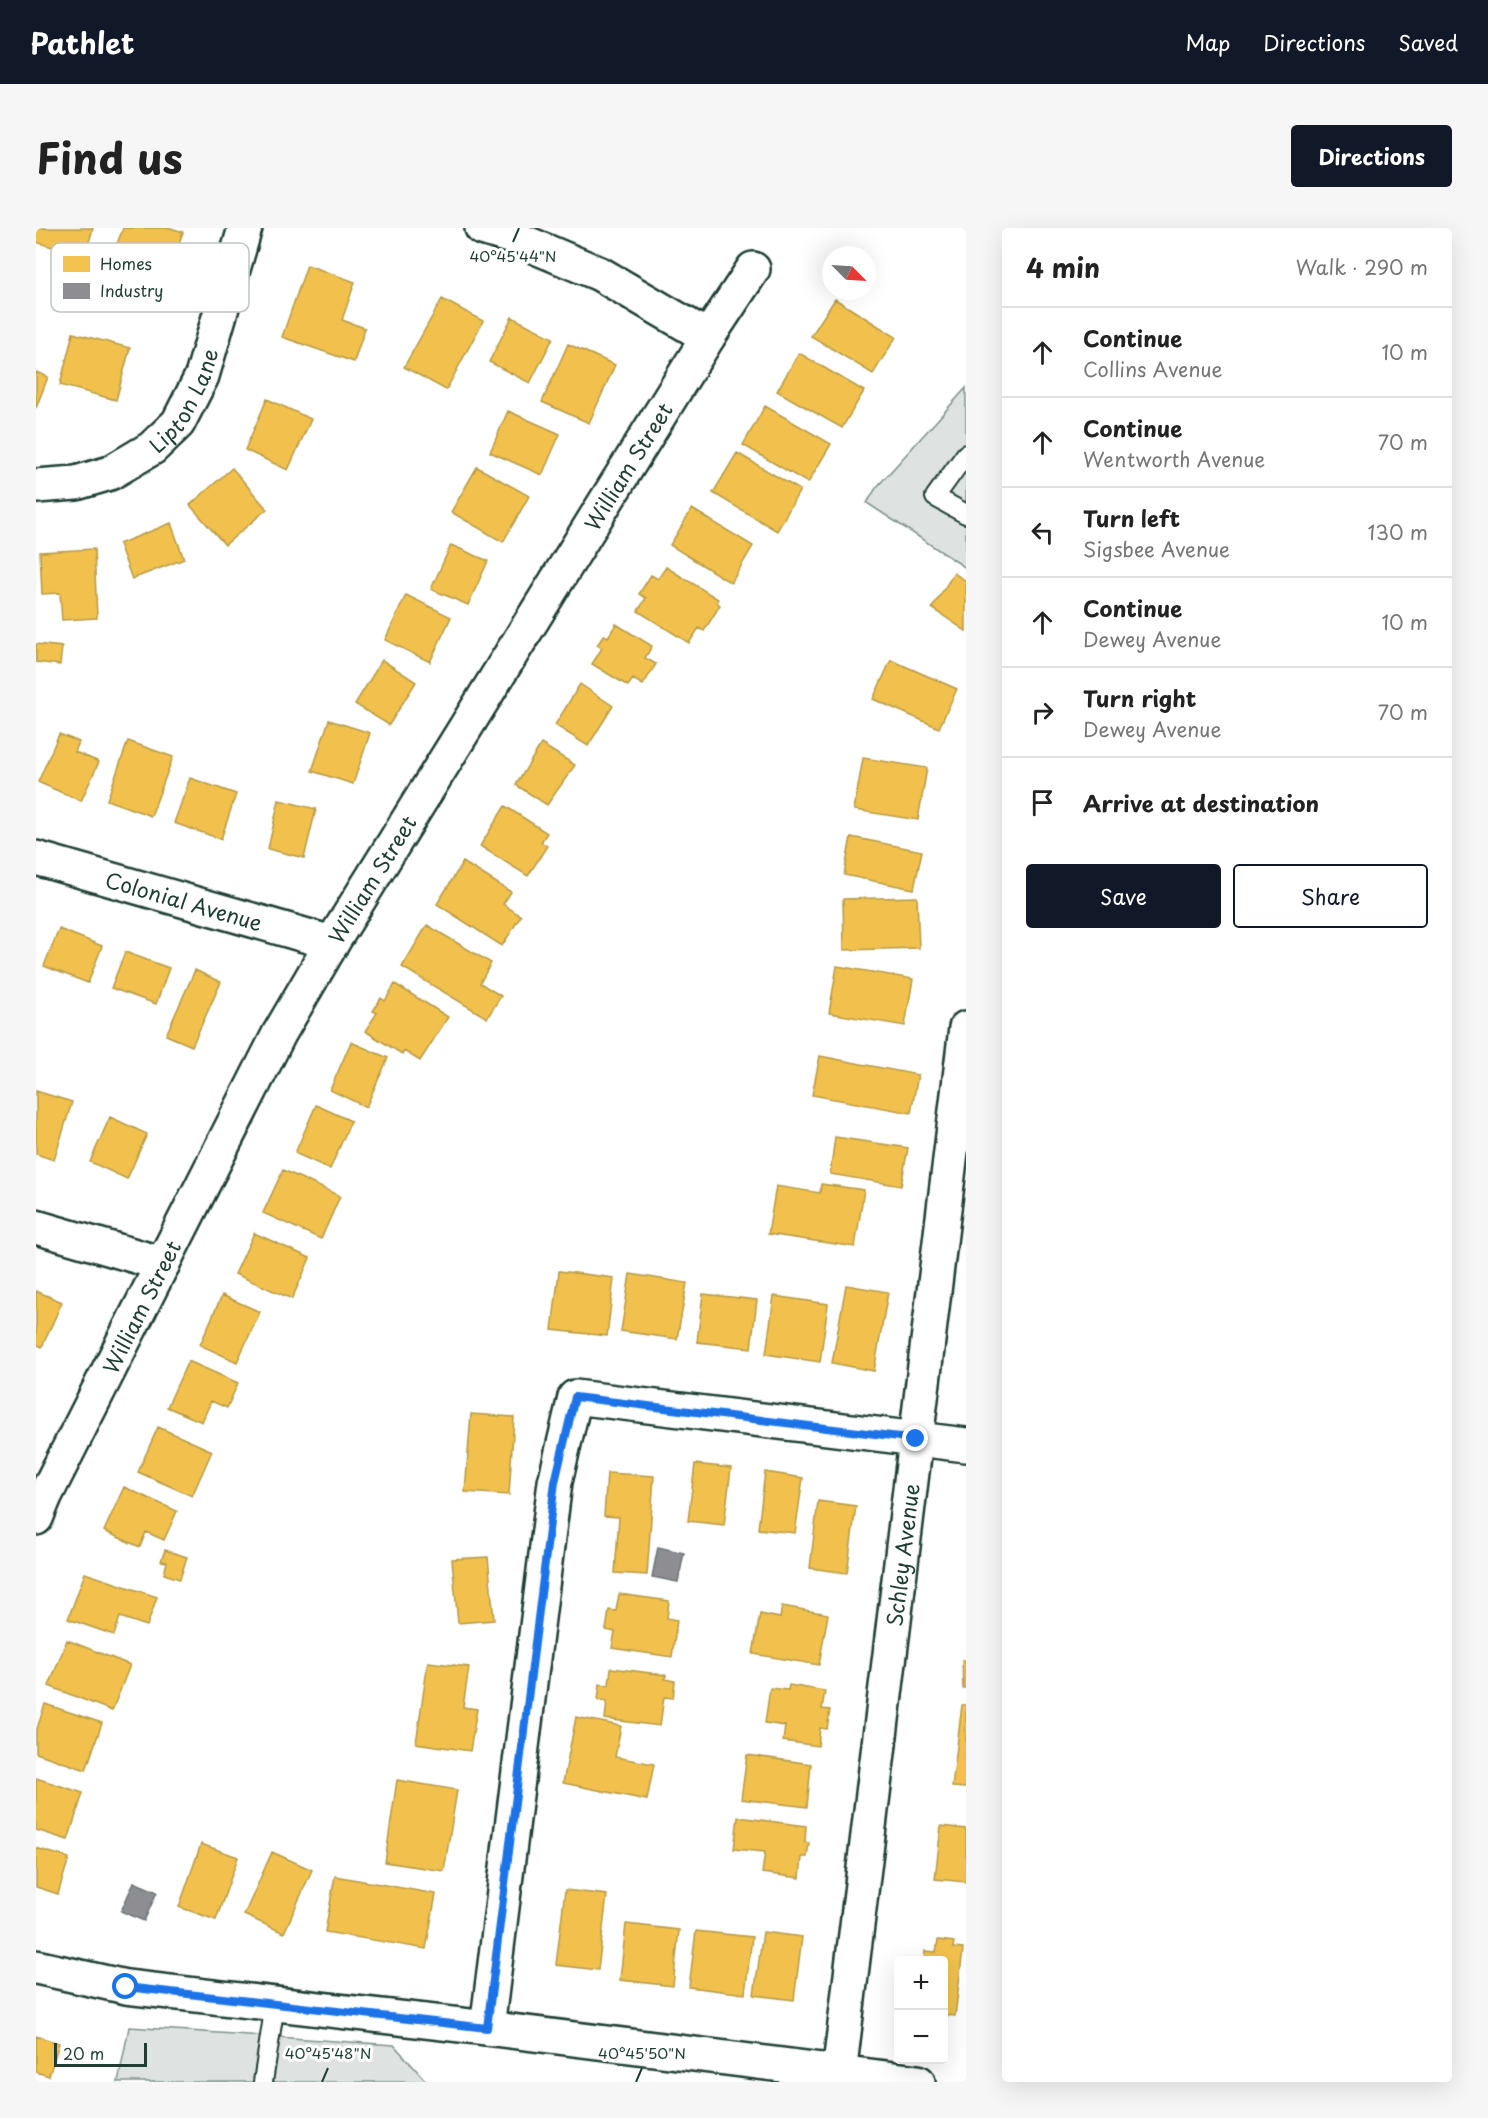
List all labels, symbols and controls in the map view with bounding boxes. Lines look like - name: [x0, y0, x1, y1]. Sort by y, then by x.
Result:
- text: Pathlet: [30, 21, 134, 64]
- text: Map: [1185, 26, 1230, 58]
- text: Directions: [1263, 26, 1365, 58]
- text: Saved: [1398, 26, 1458, 58]
- text: Find us: [36, 125, 183, 188]
- button: Directions: [1291, 125, 1452, 187]
- legend: [51, 243, 249, 312]
- text: 40°45'44"N: [469, 244, 557, 267]
- north arrow: [822, 246, 876, 300]
- text: 4 min: [1026, 248, 1100, 287]
- text: Homes: [100, 251, 152, 275]
- text: Walk · 290 m: [1296, 252, 1428, 282]
- text: Industry: [100, 278, 163, 302]
- text: Continue: [1083, 321, 1182, 354]
- icon: ahead: [1026, 336, 1059, 369]
- text: 10 m: [1381, 337, 1428, 367]
- street label: Lipton Lane: [141, 344, 225, 460]
- text: Collins Avenue: [1083, 354, 1222, 384]
- street label: William Street: [576, 396, 680, 536]
- text: Continue: [1083, 411, 1182, 444]
- icon: ahead: [1026, 426, 1059, 459]
- text: 70 m: [1378, 427, 1428, 457]
- text: Wentworth Avenue: [1083, 444, 1265, 474]
- text: Turn left: [1083, 501, 1180, 534]
- icon: left: [1026, 516, 1059, 549]
- text: 130 m: [1368, 517, 1428, 547]
- text: Sigsbee Avenue: [1083, 534, 1230, 564]
- text: Continue: [1083, 591, 1182, 624]
- icon: ahead: [1026, 606, 1059, 639]
- text: 10 m: [1381, 607, 1428, 637]
- text: Dewey Avenue: [1083, 624, 1221, 654]
- text: Turn right: [1083, 681, 1196, 714]
- icon: right: [1026, 696, 1059, 729]
- text: 70 m: [1378, 697, 1428, 727]
- text: Dewey Avenue: [1083, 714, 1221, 744]
- icon: arrive: [1026, 786, 1059, 819]
- text: Arrive at destination: [1083, 786, 1319, 819]
- street label: William Street: [320, 809, 423, 950]
- street label: Colonial Avenue: [102, 863, 266, 938]
- button: Save: [1026, 864, 1221, 928]
- button: Share: [1233, 864, 1428, 928]
- street label: William Street: [94, 1234, 188, 1379]
- route end: [902, 1425, 928, 1451]
- street label: Schley Avenue: [877, 1482, 927, 1628]
- map controls: [894, 1956, 948, 2064]
- button: +: [894, 1956, 948, 2010]
- route start: [112, 1973, 138, 1999]
- button: −: [894, 2010, 948, 2064]
- scale bar: [54, 2040, 147, 2068]
- text: 20 m: [63, 2041, 104, 2065]
- text: 40°45'48"N: [285, 2041, 371, 2064]
- text: 40°45'50"N: [598, 2041, 686, 2064]

